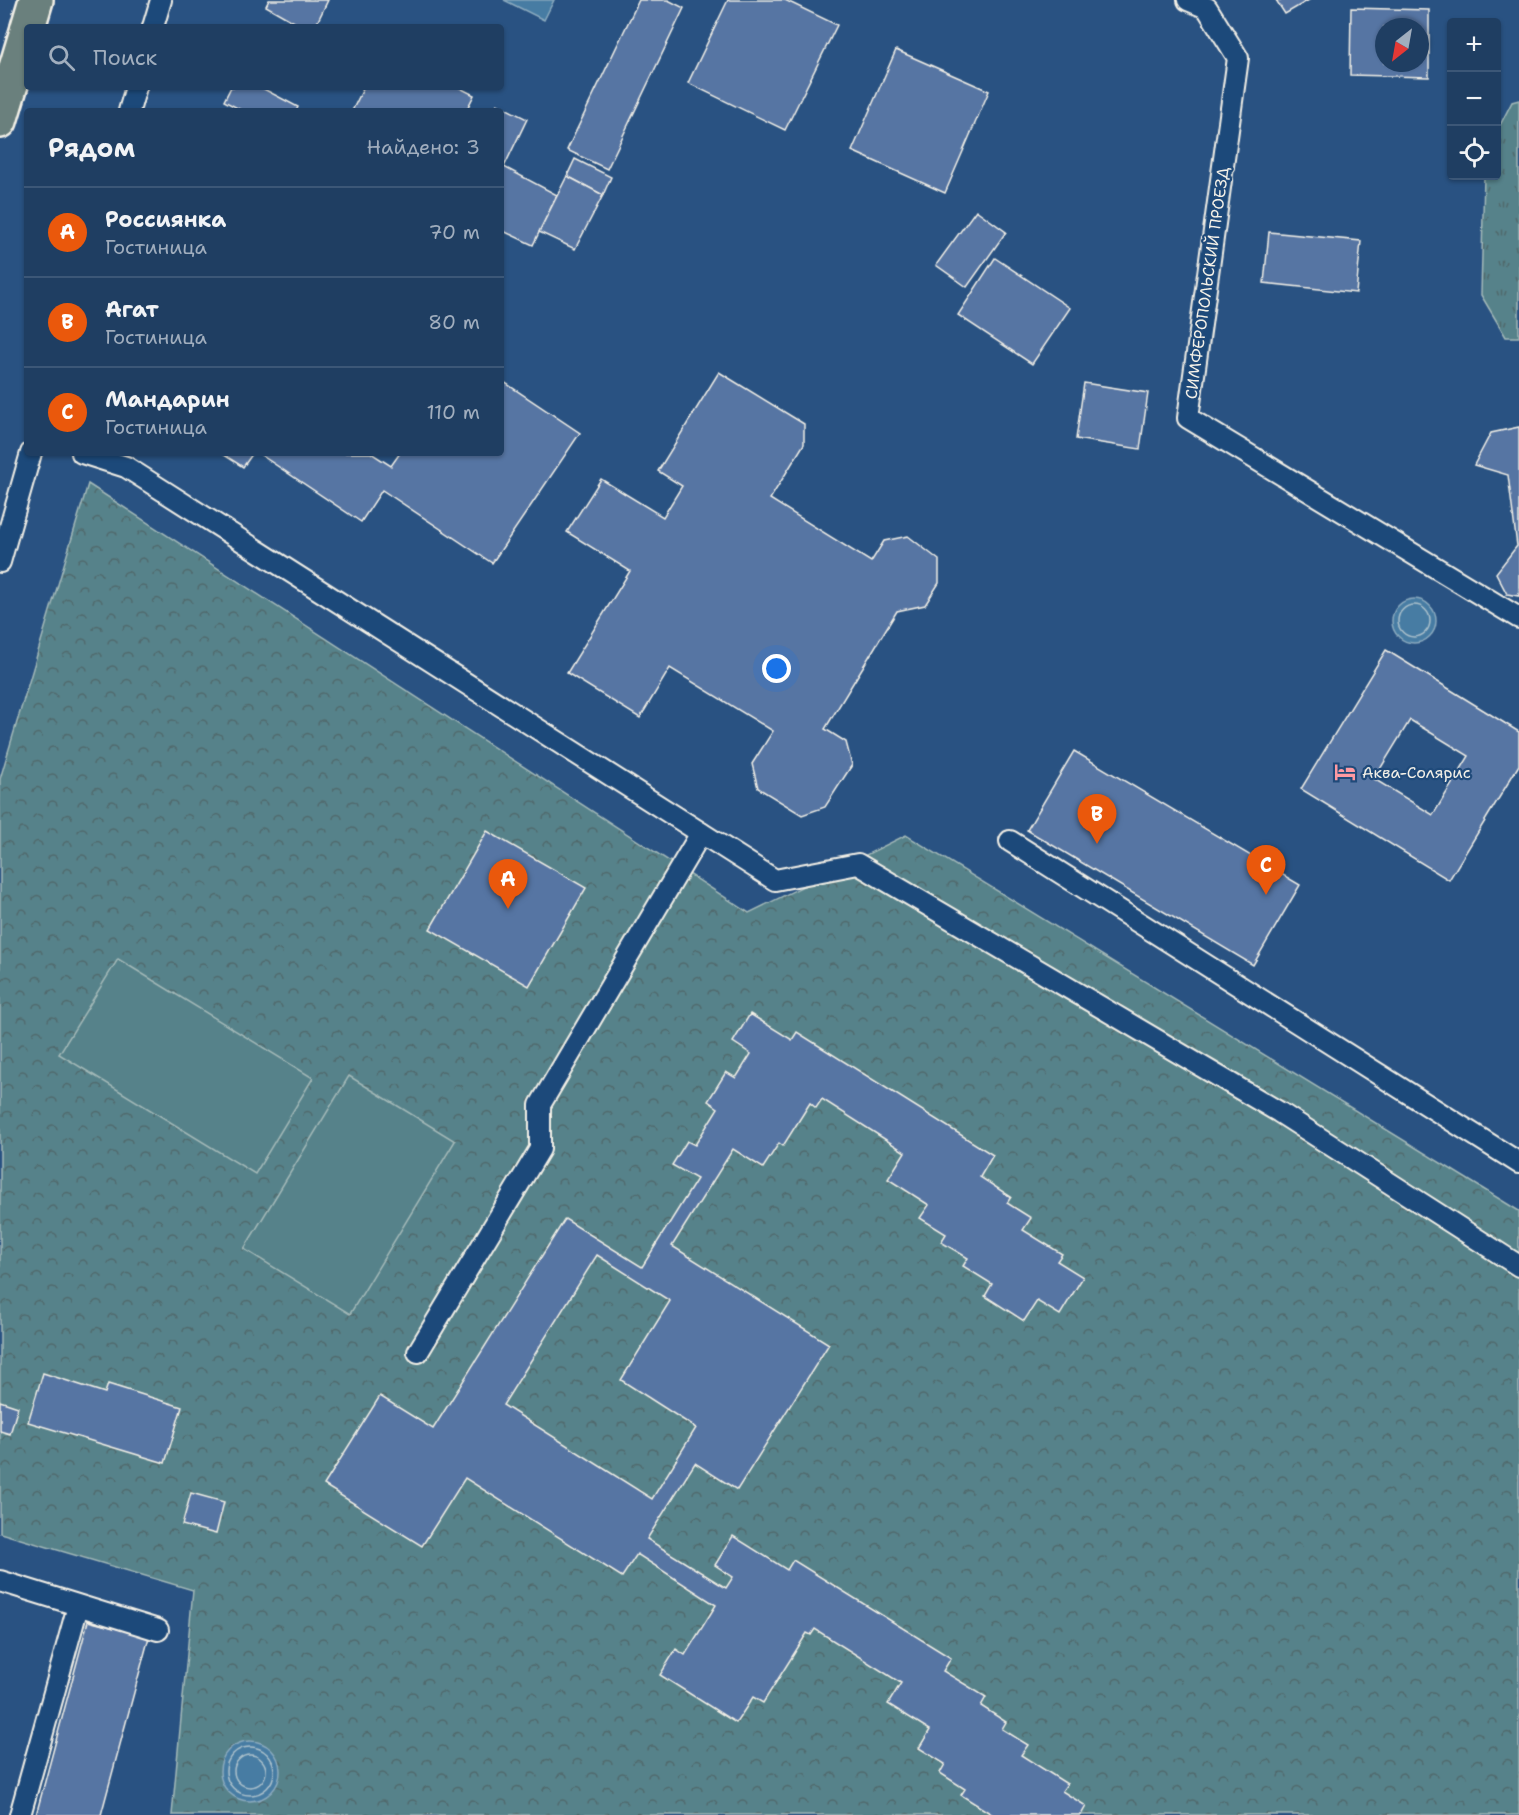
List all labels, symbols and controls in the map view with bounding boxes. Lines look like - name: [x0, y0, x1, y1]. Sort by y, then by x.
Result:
- north arrow: [1375, 18, 1429, 72]
- map controls: [1447, 18, 1501, 180]
- button: +: [1447, 18, 1501, 72]
- search box: [24, 24, 504, 90]
- icon: search: [45, 41, 78, 74]
- text: Поиск: [93, 43, 157, 72]
- button: −: [1447, 72, 1501, 126]
- button: locate: [1447, 126, 1501, 180]
- text: Рядом: [48, 130, 135, 165]
- text: Найдено: 3: [367, 134, 480, 160]
- street label: СИМФЕРОПОЛЬСКИЙ ПРОЕЗД: [1180, 166, 1234, 400]
- text: Россиянка: [105, 205, 226, 234]
- text: A: [60, 219, 75, 245]
- text: 70 m: [428, 219, 480, 245]
- text: Гостиница: [105, 234, 207, 260]
- text: Агат: [105, 295, 159, 324]
- text: B: [61, 309, 74, 335]
- text: 80 m: [428, 309, 480, 335]
- text: Гостиница: [105, 324, 207, 350]
- text: Мандарин: [105, 385, 230, 414]
- text: C: [61, 399, 74, 425]
- text: 110 m: [426, 399, 480, 425]
- text: Гостиница: [105, 414, 207, 440]
- your location: [762, 654, 791, 683]
- hotel icon: Аква-Солярис: [1333, 760, 1357, 784]
- place label: Аква-Солярис: [1362, 762, 1471, 783]
- pin: B: [1078, 794, 1116, 844]
- pin: C: [1246, 846, 1286, 895]
- pin: A: [488, 860, 528, 909]

